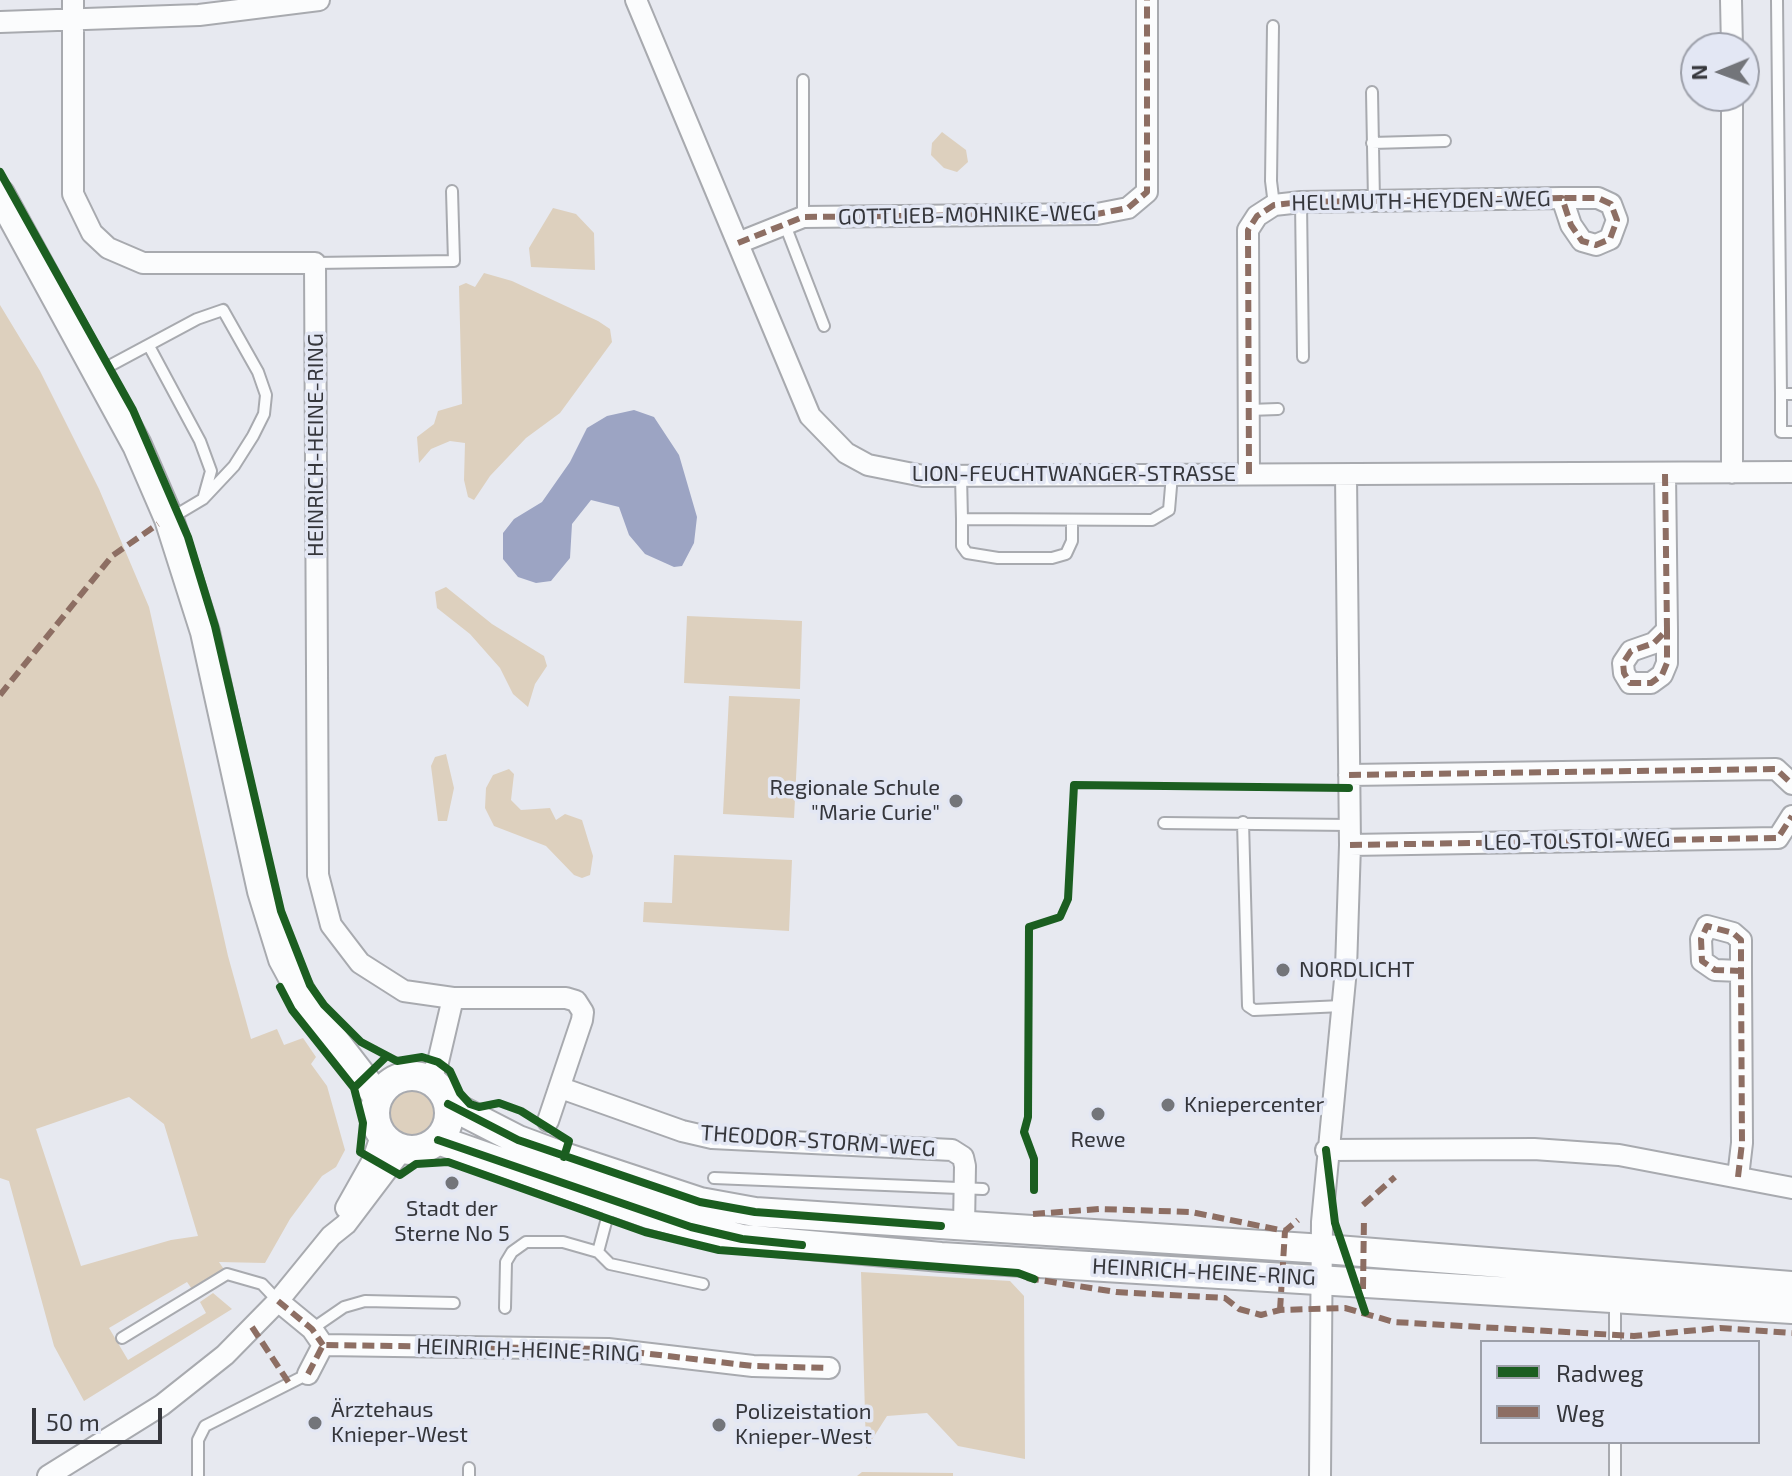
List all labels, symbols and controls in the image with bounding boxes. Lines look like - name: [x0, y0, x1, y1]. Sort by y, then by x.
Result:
- north arrow: [1680, 32, 1760, 112]
- text: N: [1685, 64, 1711, 81]
- street label: HELLMUTH-HEYDEN-WEG: [1291, 186, 1551, 216]
- street label: GOTTLIEB-MOHNIKE-WEG: [838, 200, 1096, 230]
- street label: HEINRICH-HEINE-RING: [303, 333, 329, 557]
- street label: LION-FEUCHTWANGER-STRASSE: [912, 461, 1236, 487]
- place label: Regionale Schule "Marie Curie": [770, 775, 940, 826]
- marker: Regionale Schule "Marie Curie": [947, 792, 965, 810]
- street label: LEO-TOLSTOI-WEG: [1483, 826, 1671, 856]
- place label: NORDLICHT: [1299, 957, 1414, 983]
- marker: NORDLICHT: [1274, 961, 1292, 979]
- place label: Kniepercenter: [1184, 1092, 1324, 1118]
- marker: Kniepercenter: [1159, 1096, 1177, 1114]
- marker: Rewe: [1089, 1105, 1107, 1123]
- street label: THEODOR-STORM-WEG: [700, 1120, 936, 1162]
- place label: Rewe: [1070, 1127, 1126, 1153]
- marker: Stadt der Sterne No 5: [443, 1174, 461, 1192]
- place label: Stadt der Sterne No 5: [394, 1196, 510, 1248]
- street label: HEINRICH-HEINE-RING: [1092, 1253, 1316, 1291]
- street label: HEINRICH-HEINE-RING: [416, 1333, 640, 1367]
- legend: [1480, 1340, 1760, 1444]
- text: Radweg: [1556, 1358, 1644, 1387]
- scale bar: [36, 1392, 166, 1442]
- place label: Ärztehaus Knieper-West: [331, 1397, 468, 1448]
- text: Weg: [1556, 1398, 1605, 1427]
- place label: Polizeistation Knieper-West: [735, 1399, 872, 1450]
- text: 50 m: [46, 1407, 100, 1436]
- marker: Ärztehaus Knieper-West: [306, 1414, 324, 1432]
- marker: Polizeistation Knieper-West: [710, 1416, 728, 1434]

